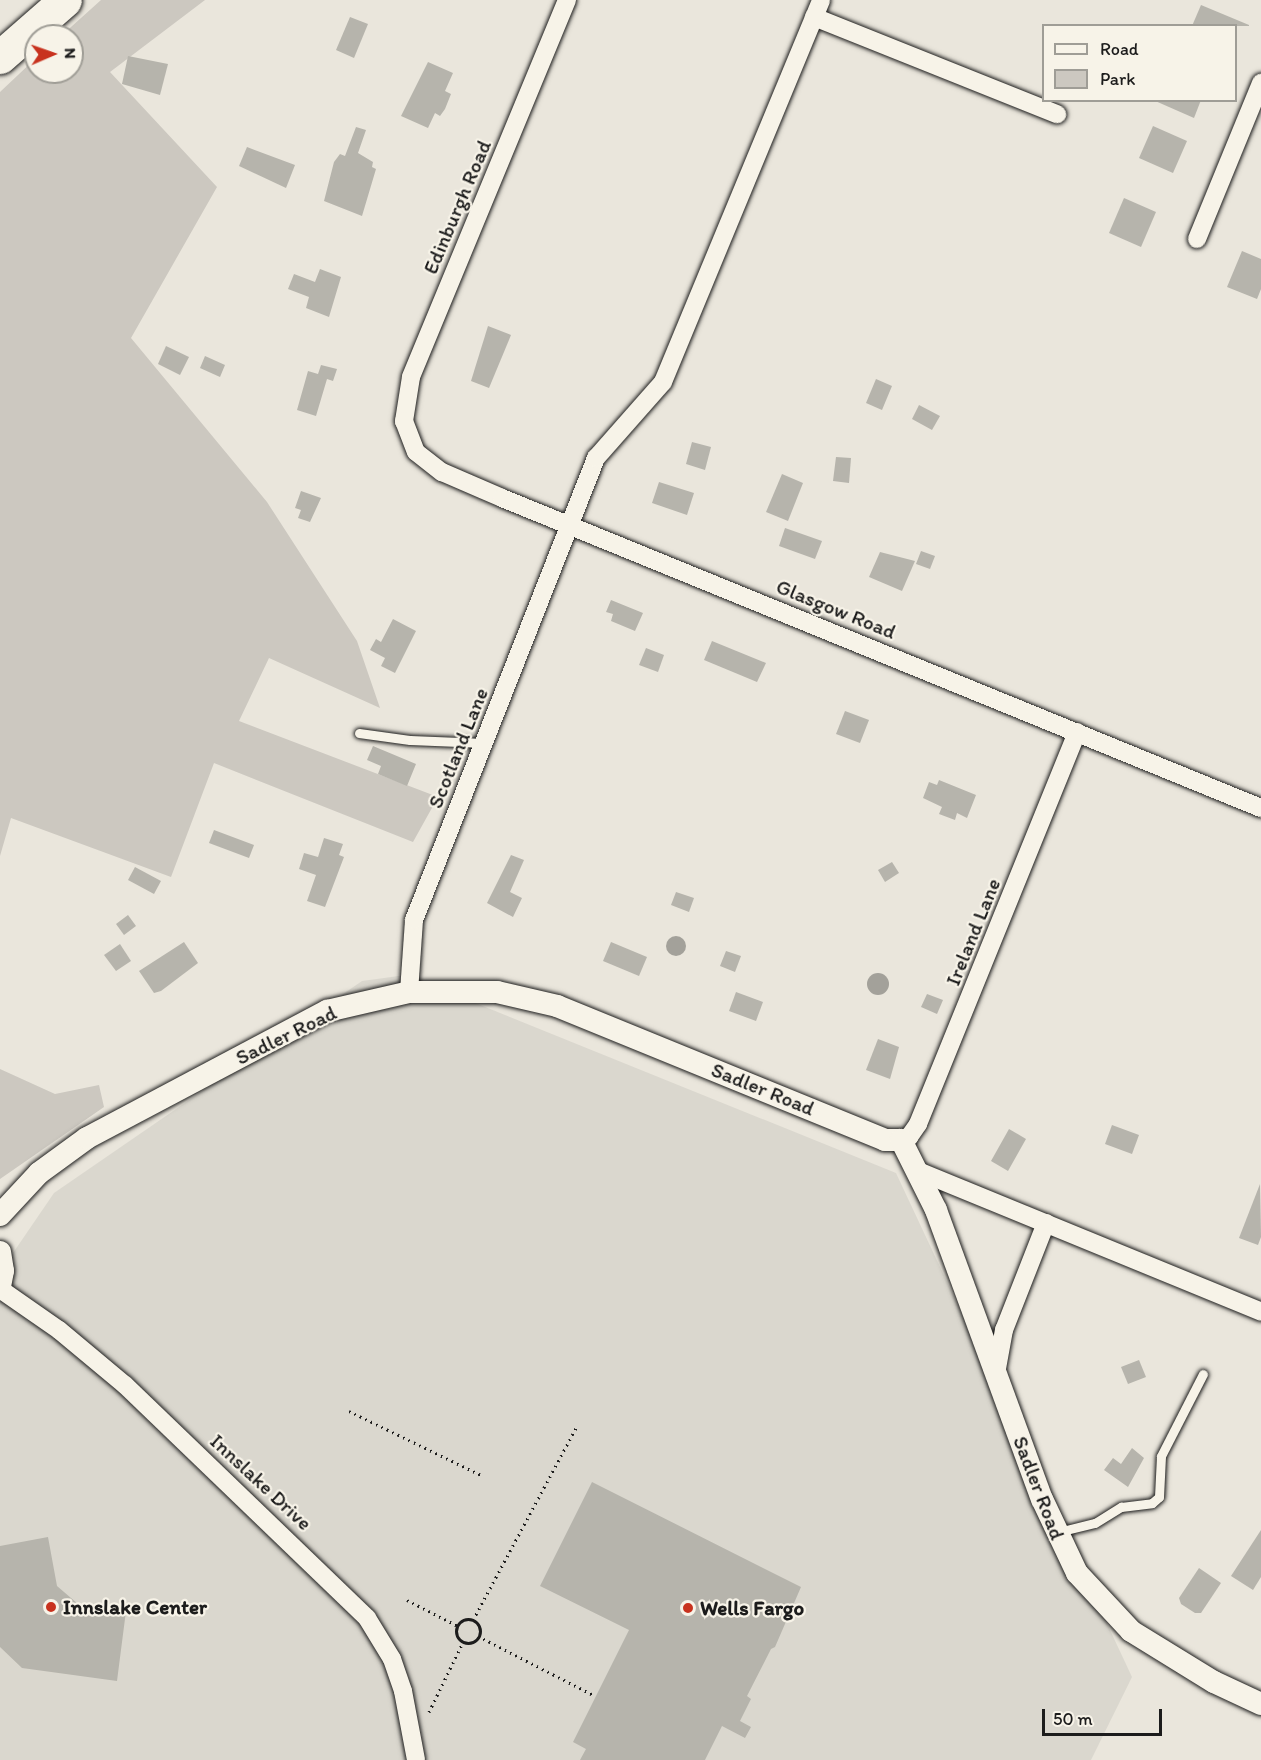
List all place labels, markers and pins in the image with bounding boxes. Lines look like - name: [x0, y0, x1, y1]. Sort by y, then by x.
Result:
- place label: Innslake Center: [63, 1594, 207, 1620]
- place label: Wells Fargo: [700, 1595, 804, 1621]
- marker: Innslake Center: [44, 1600, 58, 1614]
- marker: Wells Fargo: [681, 1601, 695, 1615]

